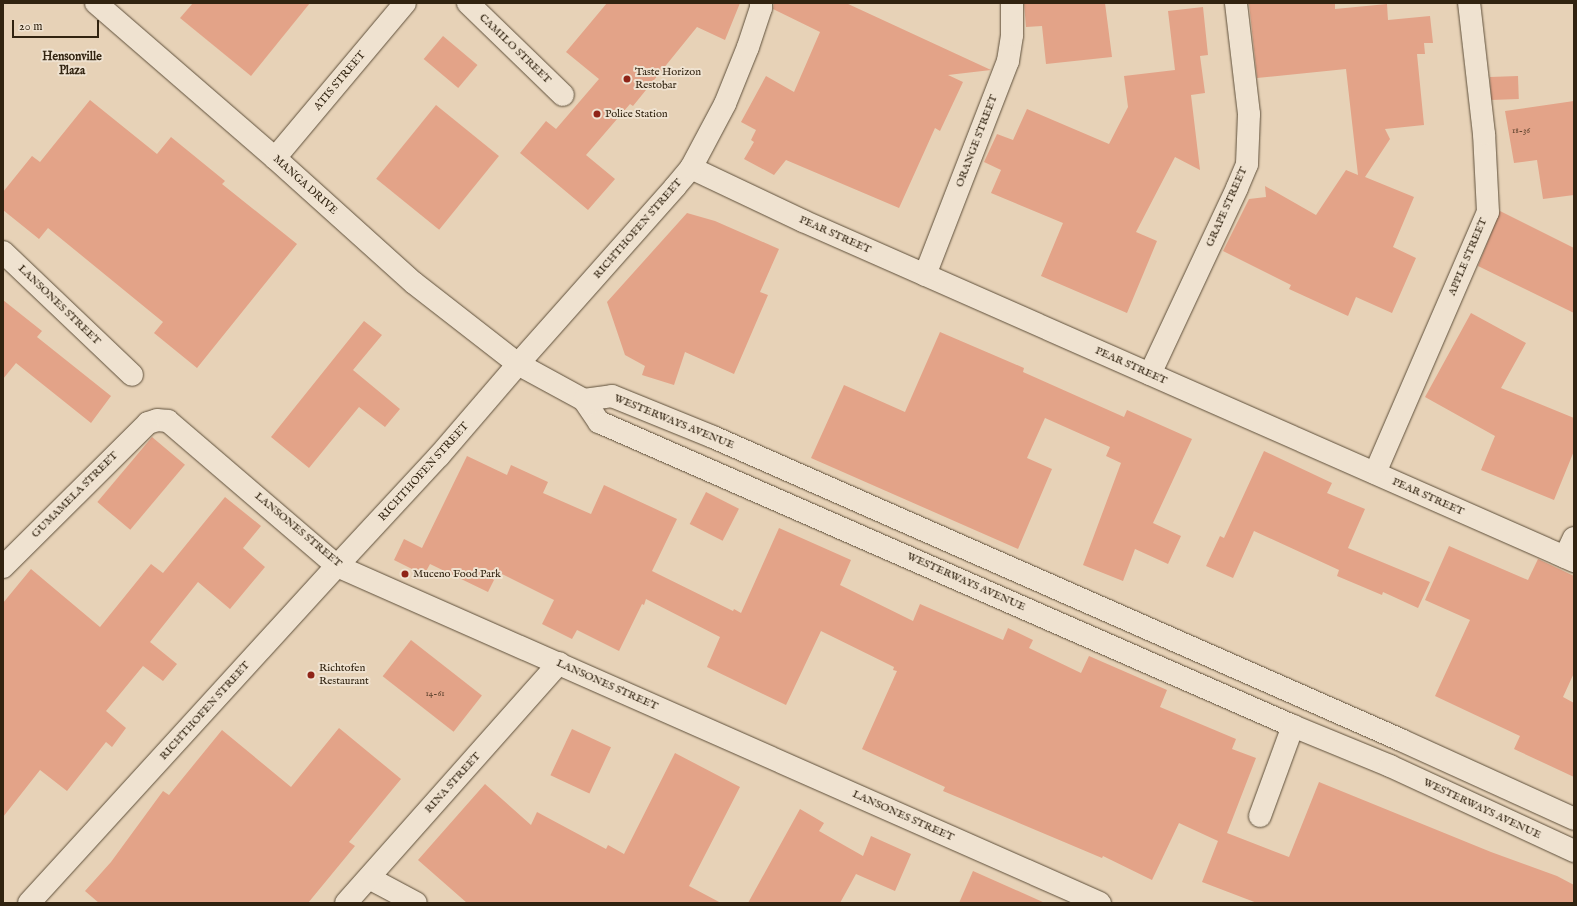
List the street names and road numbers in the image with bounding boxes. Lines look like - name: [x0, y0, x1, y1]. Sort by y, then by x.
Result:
- street label: CAMILO STREET: [476, 11, 554, 87]
- street label: ATIS STREET: [311, 49, 369, 113]
- street label: ORANGE STREET: [953, 93, 1001, 189]
- street label: MANGA DRIVE: [270, 153, 340, 217]
- street label: GRAPE STREET: [1203, 165, 1251, 249]
- street label: RICHTHOFEN STREET: [591, 176, 685, 282]
- street label: PEAR STREET: [797, 213, 873, 257]
- street label: APPLE STREET: [1446, 216, 1490, 298]
- street label: LANSONES STREET: [15, 262, 103, 348]
- street label: PEAR STREET: [1093, 344, 1169, 388]
- street label: WESTERWAYS AVENUE: [612, 392, 736, 452]
- street label: RICHTHOFEN STREET: [376, 420, 472, 524]
- street label: GUMAMELA STREET: [29, 449, 121, 541]
- street label: PEAR STREET: [1390, 475, 1466, 519]
- street label: LANSONES STREET: [252, 490, 344, 570]
- street label: WESTERWAYS AVENUE: [905, 550, 1027, 614]
- street label: LANSONES STREET: [554, 657, 660, 713]
- street label: RICHTHOFEN STREET: [157, 659, 253, 763]
- street label: RINA STREET: [422, 750, 484, 816]
- street label: WESTERWAYS AVENUE: [1421, 776, 1543, 842]
- street label: LANSONES STREET: [850, 788, 956, 844]

